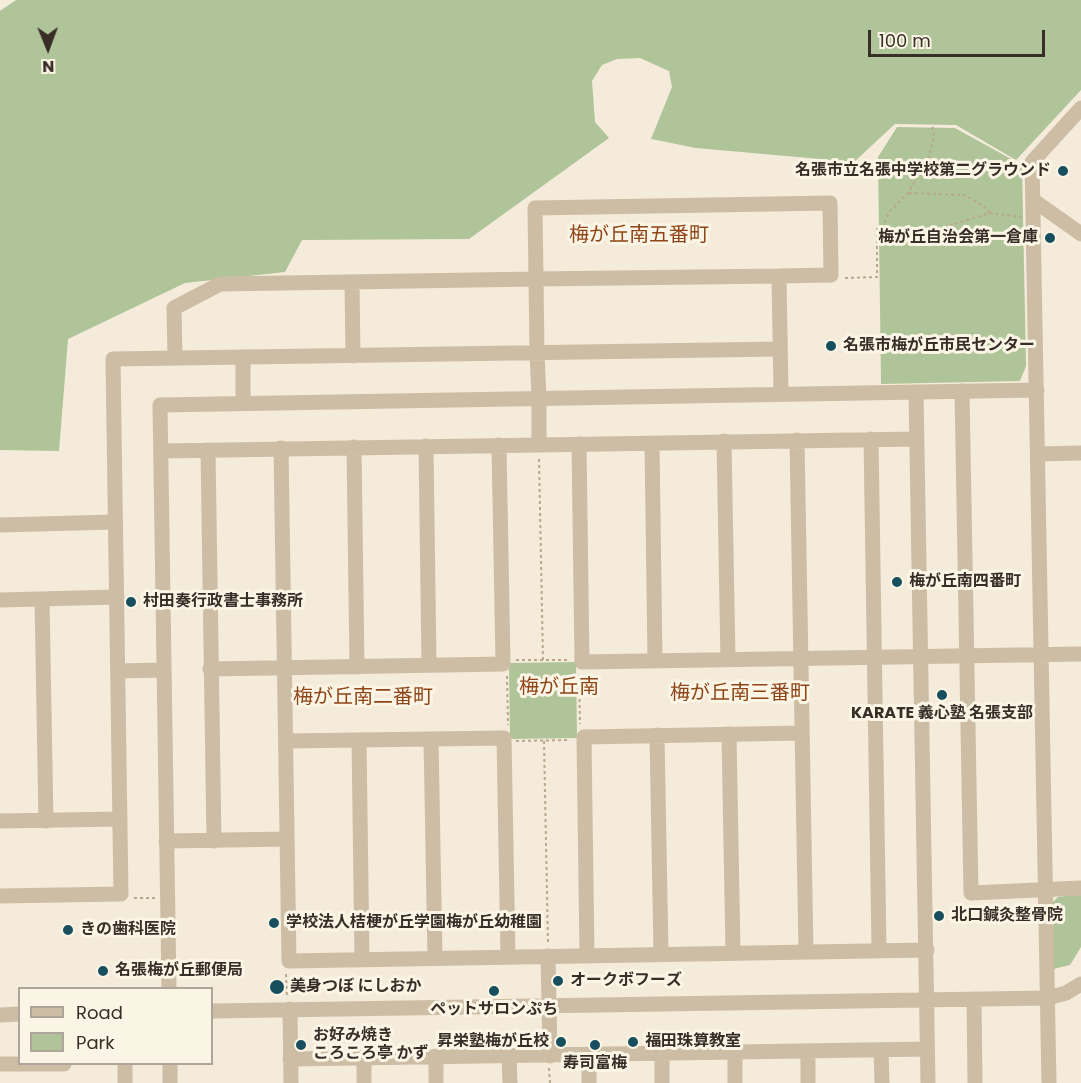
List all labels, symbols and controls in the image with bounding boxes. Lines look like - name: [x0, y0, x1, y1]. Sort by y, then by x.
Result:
- north arrow: [18, 18, 78, 78]
- scale bar: [871, 18, 1048, 56]
- text: 100 m: [879, 28, 931, 53]
- text: N: [42, 55, 55, 78]
- place label: 名張市立名張中学校第二グラウンド: [795, 161, 1051, 181]
- marker: 名張市立名張中学校第二グラウンド: [1056, 164, 1070, 178]
- district label: 梅が丘南五番町: [569, 224, 709, 248]
- place label: 梅が丘自治会第一倉庫: [878, 228, 1038, 248]
- marker: 梅が丘自治会第一倉庫: [1043, 231, 1057, 245]
- place label: 名張市梅が丘市民センター: [843, 336, 1035, 356]
- marker: 名張市梅が丘市民センター: [824, 339, 838, 353]
- place label: 梅が丘南四番町: [909, 572, 1021, 592]
- marker: 梅が丘南四番町: [890, 575, 904, 589]
- place label: 村田奏行政書士事務所: [143, 592, 303, 612]
- marker: 村田奏行政書士事務所: [124, 595, 138, 609]
- district label: 梅が丘南: [519, 676, 599, 700]
- district label: 梅が丘南三番町: [670, 682, 810, 706]
- district label: 梅が丘南二番町: [293, 686, 433, 710]
- marker: KARATE 義心塾 名張支部: [935, 688, 949, 702]
- place label: KARATE 義心塾 名張支部: [851, 704, 1033, 724]
- place label: 北口鍼灸整骨院: [951, 906, 1063, 926]
- marker: 北口鍼灸整骨院: [932, 909, 946, 923]
- place label: 学校法人桔梗が丘学園梅が丘幼稚園: [286, 913, 542, 933]
- marker: 学校法人桔梗が丘学園梅が丘幼稚園: [267, 916, 281, 930]
- place label: きの歯科医院: [80, 920, 176, 940]
- marker: きの歯科医院: [61, 923, 75, 937]
- place label: 名張梅が丘郵便局: [115, 961, 243, 981]
- marker: 名張梅が丘郵便局: [96, 964, 110, 978]
- place label: オークボフーズ: [570, 971, 682, 991]
- marker: オークボフーズ: [551, 974, 565, 988]
- place label: 美身つぼ にしおか: [290, 977, 421, 997]
- marker: 美身つぼ にしおか: [268, 978, 286, 996]
- marker: ペットサロンぷち: [487, 984, 501, 998]
- legend: [18, 987, 213, 1065]
- text: Road: [76, 1000, 123, 1025]
- place label: ペットサロンぷち: [430, 1000, 558, 1020]
- place label: お好み焼き ころころ亭 かず: [313, 1026, 428, 1064]
- text: Park: [76, 1030, 115, 1055]
- place label: 昇栄塾梅が丘校: [437, 1032, 549, 1052]
- place label: 福田珠算教室: [645, 1032, 741, 1052]
- marker: 昇栄塾梅が丘校: [554, 1035, 568, 1049]
- marker: 福田珠算教室: [626, 1035, 640, 1049]
- marker: お好み焼き ころころ亭 かず: [294, 1038, 308, 1052]
- marker: 寿司富梅: [588, 1038, 602, 1052]
- place label: 寿司富梅: [563, 1054, 627, 1074]

